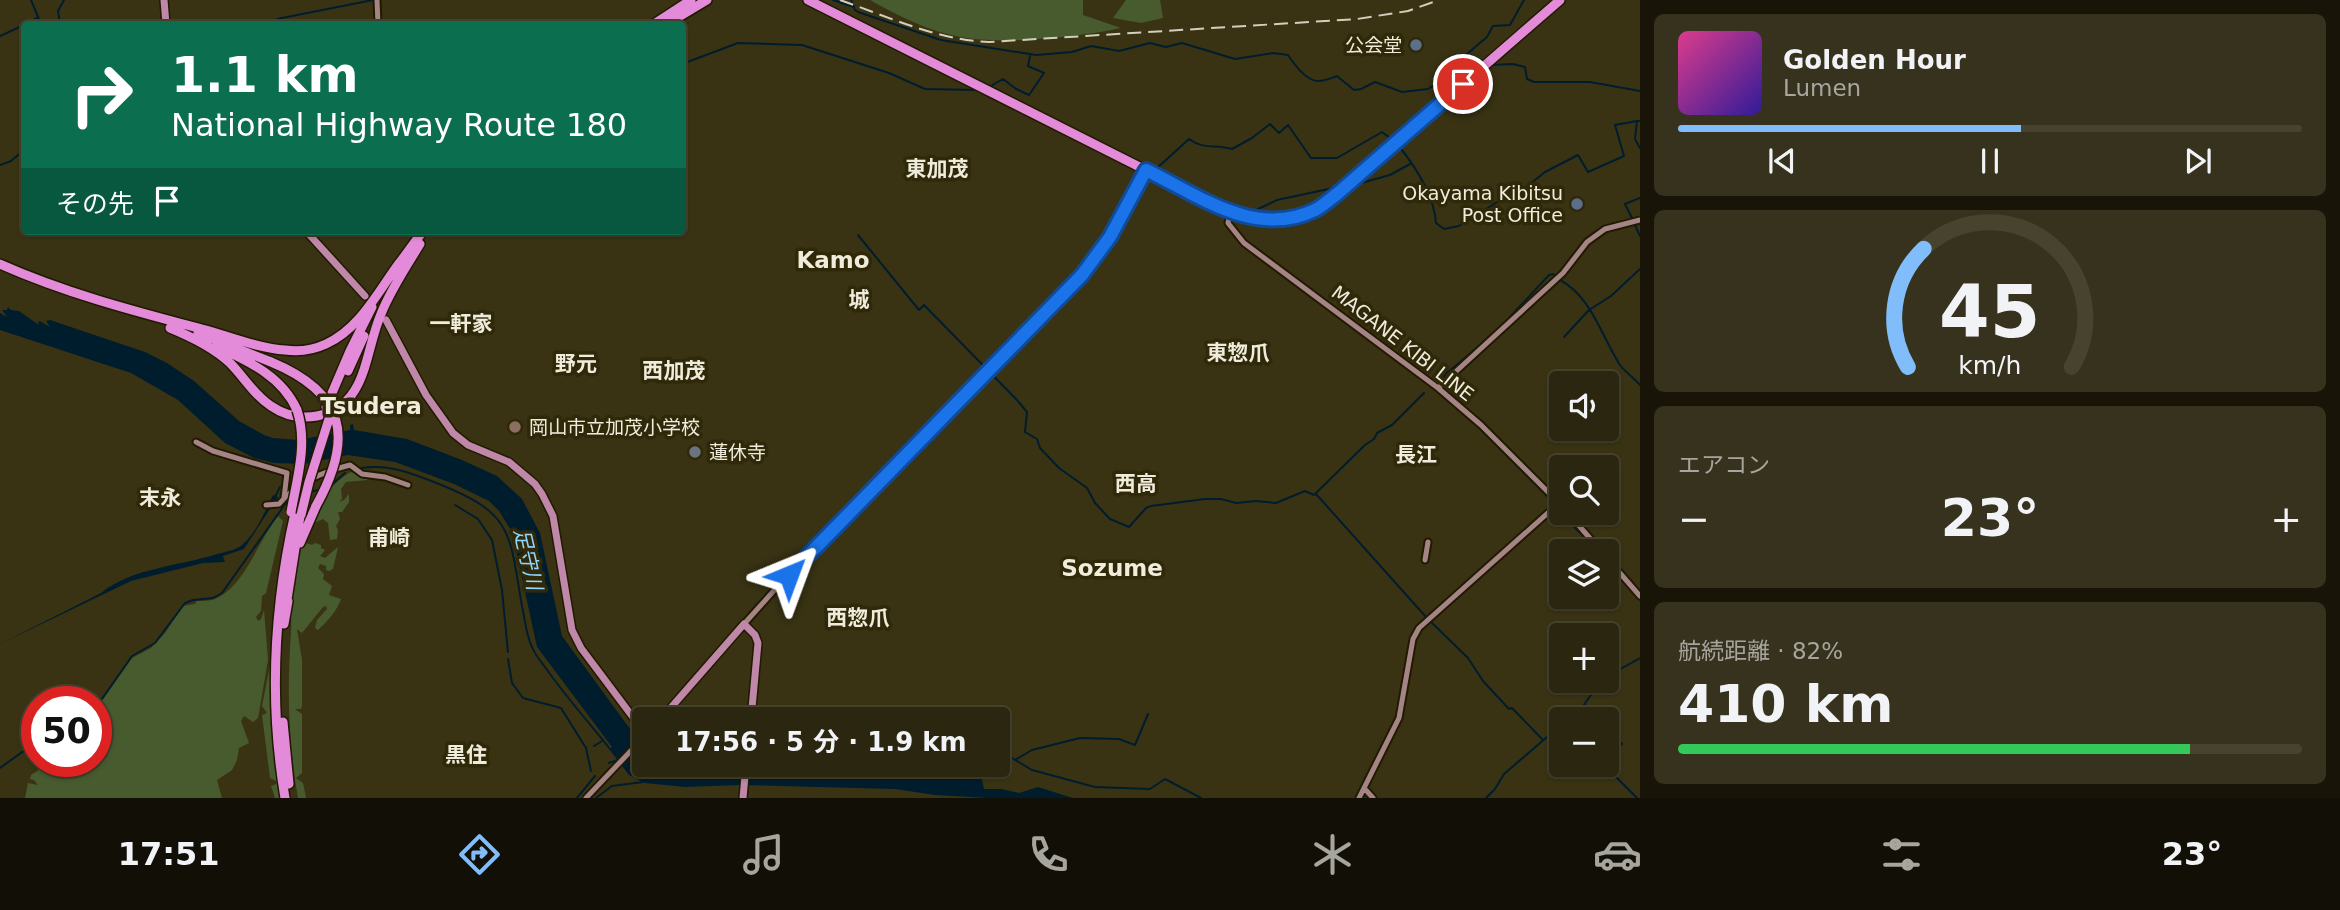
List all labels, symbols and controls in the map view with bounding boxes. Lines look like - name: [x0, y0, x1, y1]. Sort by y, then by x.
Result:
- place label: 公会堂: [1345, 34, 1402, 56]
- marker: 公会堂: [1408, 37, 1424, 53]
- text: Golden Hour: [1783, 45, 1966, 75]
- text: 1.1 km: [171, 47, 359, 104]
- icon: right: [56, 49, 147, 140]
- pin: [1433, 54, 1493, 114]
- icon: arrive: [1444, 65, 1482, 103]
- text: Lumen: [1783, 75, 1861, 101]
- text: National Highway Route 180: [171, 106, 627, 144]
- icon: previous: [1763, 142, 1801, 180]
- icon: pause: [1971, 142, 2009, 180]
- icon: next: [2179, 142, 2217, 180]
- district label: 東加茂: [906, 157, 969, 181]
- icon: arrive: [148, 182, 186, 220]
- place label: Okayama Kibitsu Post Office: [1402, 182, 1563, 226]
- text: その先: [56, 189, 134, 219]
- marker: Okayama Kibitsu Post Office: [1569, 196, 1585, 212]
- district label: Kamo: [796, 247, 870, 273]
- text: 45: [1939, 269, 2041, 354]
- street label: MAGANE KIBI LINE: [1328, 281, 1478, 405]
- district label: 城: [849, 288, 870, 312]
- district label: 一軒家: [430, 312, 493, 336]
- district label: 東惣爪: [1207, 341, 1270, 365]
- text: km/h: [1958, 351, 2022, 380]
- district label: 野元: [555, 352, 597, 376]
- district label: 西加茂: [643, 359, 706, 383]
- map controls: [1549, 371, 1619, 777]
- button: sound: [1549, 371, 1619, 441]
- district label: Tsudera: [320, 393, 422, 419]
- place label: 岡山市立加茂小学校: [529, 416, 700, 438]
- marker: 岡山市立加茂小学校: [507, 419, 523, 435]
- place label: 蓮休寺: [709, 441, 766, 463]
- district label: 長江: [1395, 443, 1437, 467]
- marker: 蓮休寺: [687, 444, 703, 460]
- text: エアコン: [1678, 452, 1770, 478]
- button: search: [1549, 455, 1619, 525]
- district label: 西高: [1115, 472, 1157, 496]
- district label: 末永: [139, 486, 181, 510]
- text: 23°: [1941, 488, 2039, 548]
- text: −: [1678, 497, 1710, 541]
- text: +: [2270, 497, 2302, 541]
- district label: 甫崎: [368, 526, 410, 550]
- water label: 足守川: [509, 526, 547, 594]
- position arrow: [752, 538, 826, 612]
- button: layers: [1549, 539, 1619, 609]
- district label: Sozume: [1061, 555, 1163, 581]
- district label: 西惣爪: [827, 606, 890, 630]
- button: +: [1549, 623, 1619, 693]
- text: 航続距離 · 82%: [1678, 638, 1843, 664]
- text: 410 km: [1678, 674, 1893, 734]
- speed limit sign: 50: [21, 686, 112, 777]
- button: −: [1549, 707, 1619, 777]
- text: 17:56 · 5 分 · 1.9 km: [675, 727, 967, 757]
- district label: 黒住: [445, 743, 487, 767]
- icon: directions: [455, 830, 504, 879]
- icon: music: [739, 830, 788, 879]
- icon: phone: [1024, 830, 1073, 879]
- icon: climate: [1308, 830, 1357, 879]
- icon: car: [1593, 830, 1642, 879]
- icon: filters: [1877, 830, 1926, 879]
- text: 17:51: [118, 835, 220, 873]
- text: 23°: [2162, 835, 2222, 873]

